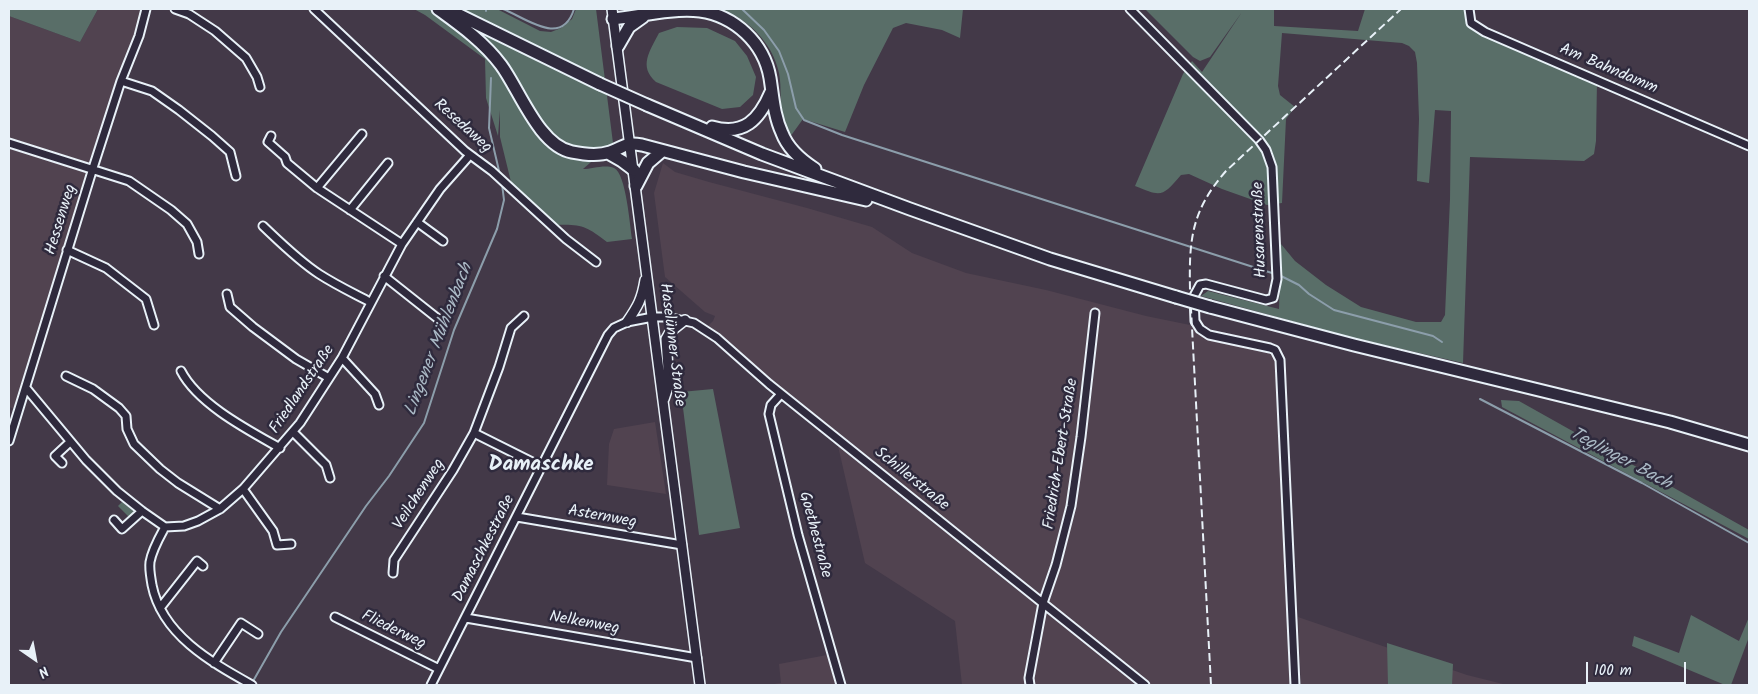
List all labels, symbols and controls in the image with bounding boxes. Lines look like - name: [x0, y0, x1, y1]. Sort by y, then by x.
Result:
- street label: Am Bahndamm: [1556, 41, 1660, 99]
- street label: Resedaweg: [429, 96, 495, 158]
- street label: Hessenweg: [42, 182, 82, 258]
- street label: Husarenstraße: [1250, 182, 1272, 278]
- water label: Lingener Mühlenbach: [401, 261, 479, 419]
- street label: Haselünner Straße: [654, 282, 688, 408]
- street label: Friedlandstraße: [266, 342, 340, 438]
- street label: Friedrich-Ebert-Straße: [1041, 377, 1083, 531]
- water label: Teglinger Bach: [1566, 424, 1674, 496]
- street label: Schillerstraße: [870, 444, 952, 516]
- district label: Damaschke: [488, 453, 594, 479]
- street label: Veilchenweg: [390, 456, 450, 534]
- street label: Goethestraße: [793, 490, 835, 580]
- street label: Damaschkestraße: [450, 492, 520, 606]
- street label: Asternweg: [566, 503, 638, 533]
- street label: Fliederweg: [358, 607, 428, 655]
- street label: Nelkenweg: [547, 608, 621, 640]
- north arrow: [10, 634, 60, 684]
- scale bar: [1588, 652, 1688, 684]
- text: 100 m: [1594, 659, 1632, 683]
- text: N: [33, 660, 53, 683]

